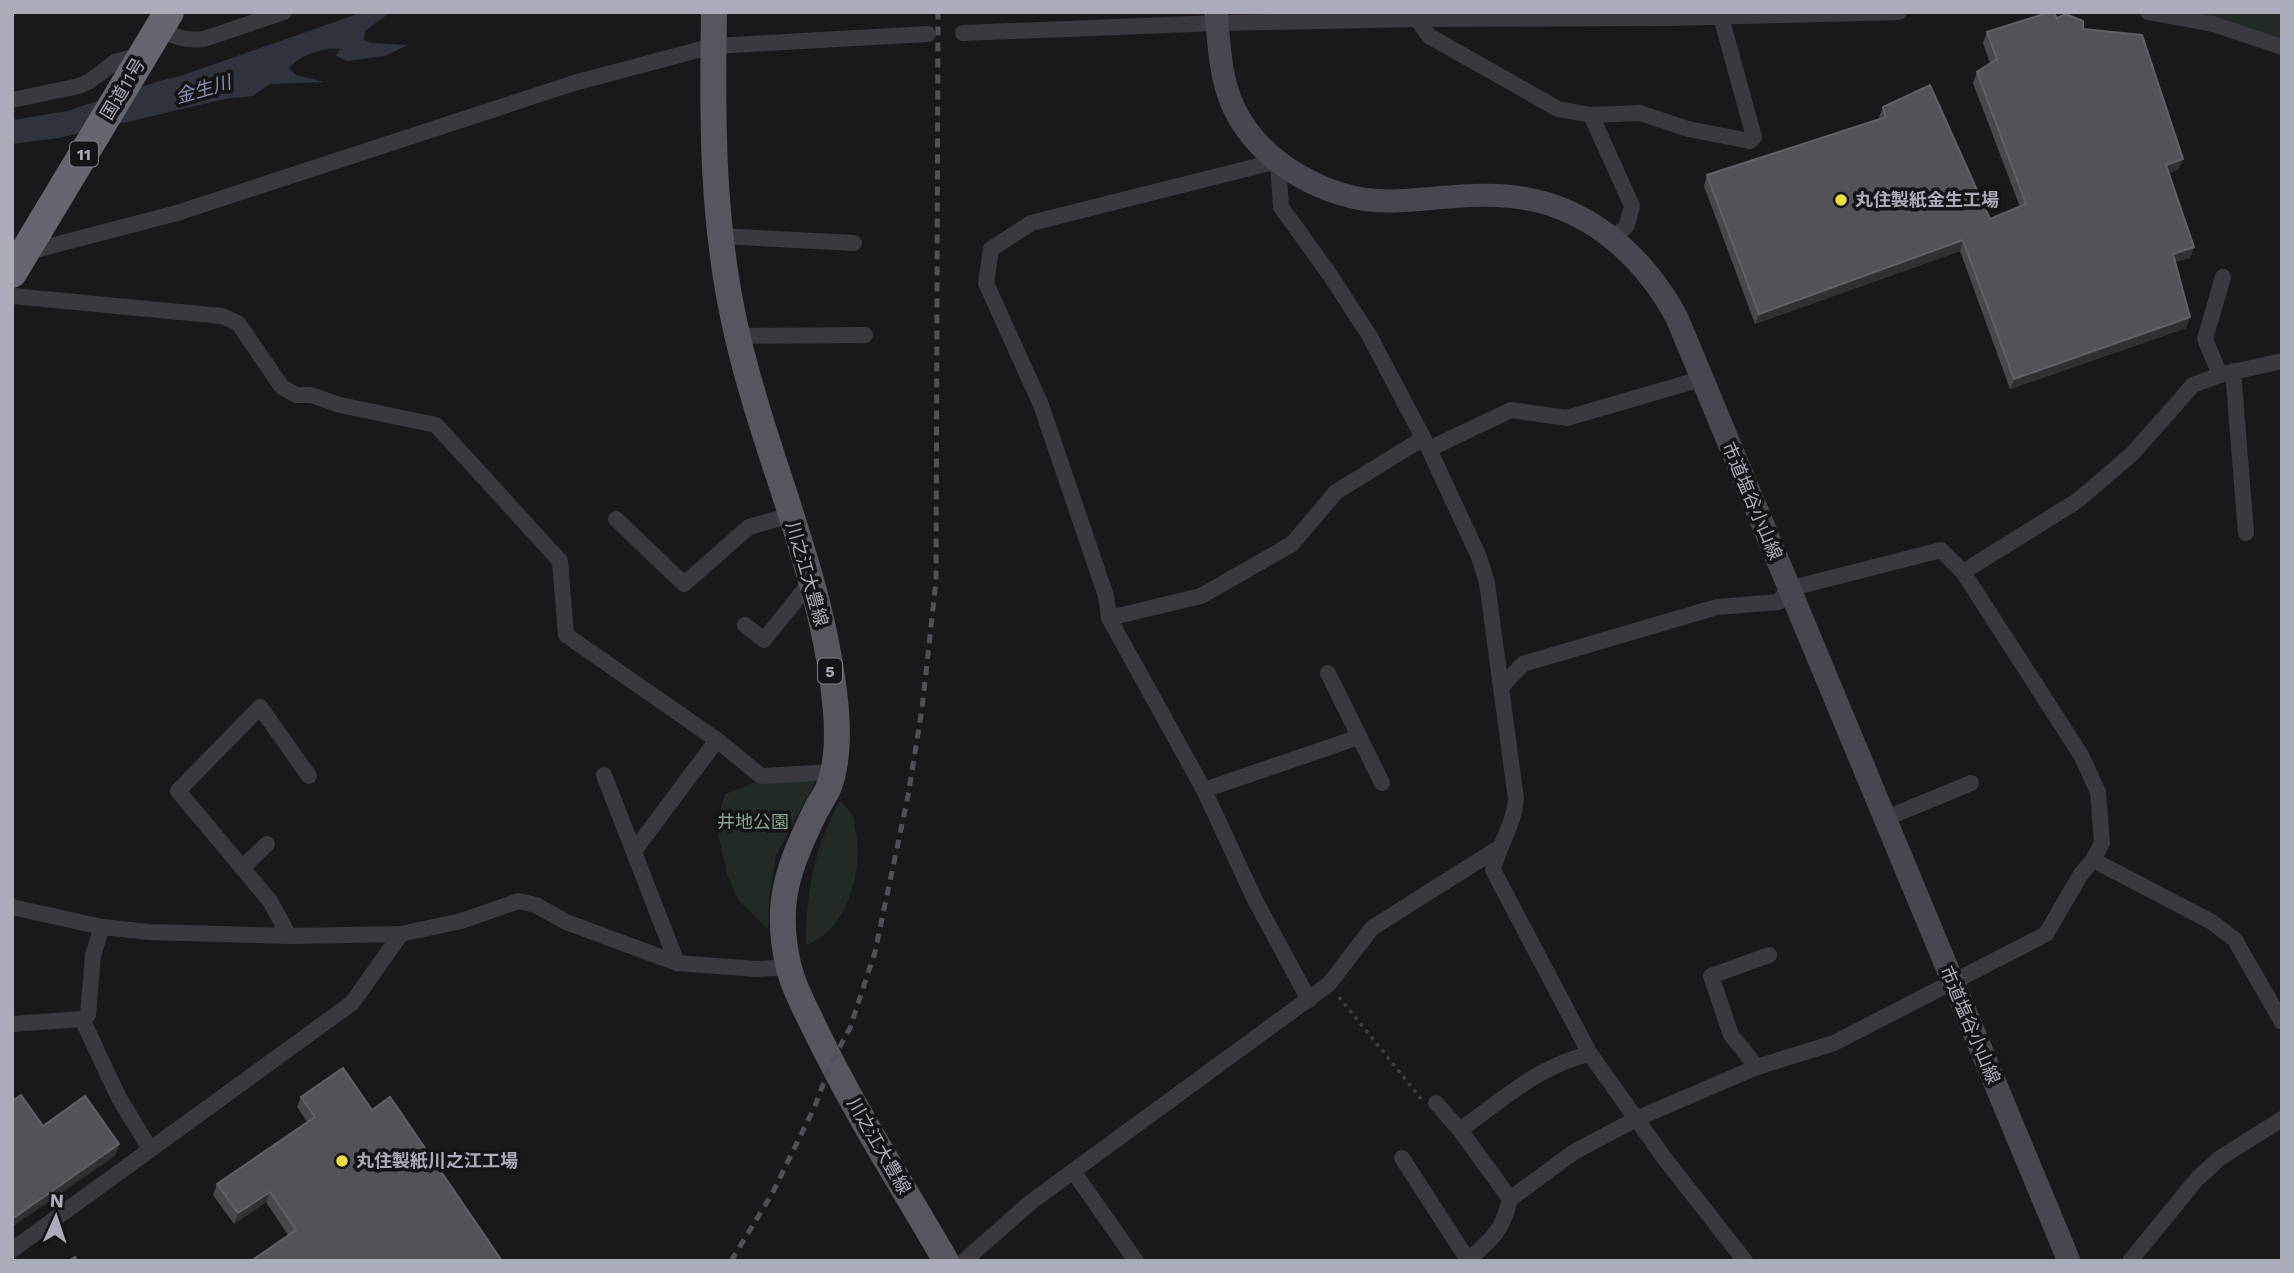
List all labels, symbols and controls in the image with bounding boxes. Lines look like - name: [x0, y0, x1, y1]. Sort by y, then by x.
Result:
- street label: 国道11号: [96, 54, 149, 123]
- water label: 金生川: [173, 70, 236, 108]
- road number: 11: [70, 142, 98, 166]
- place label: 丸住製紙金生工場: [1855, 189, 1999, 210]
- marker: 丸住製紙金生工場: [1833, 192, 1849, 208]
- street label: 市道塩谷小山線: [1718, 439, 1787, 563]
- street label: 川之江大豊線: [783, 519, 832, 629]
- road number: 5: [818, 658, 842, 684]
- park label: 井地公園: [717, 811, 789, 832]
- street label: 市道塩谷小山線: [1936, 963, 2005, 1087]
- street label: 川之江大豊線: [843, 1094, 916, 1198]
- place label: 丸住製紙川之江工場: [356, 1150, 518, 1171]
- marker: 丸住製紙川之江工場: [334, 1153, 350, 1169]
- north arrow: [21, 1182, 91, 1252]
- text: N: [49, 1189, 65, 1212]

